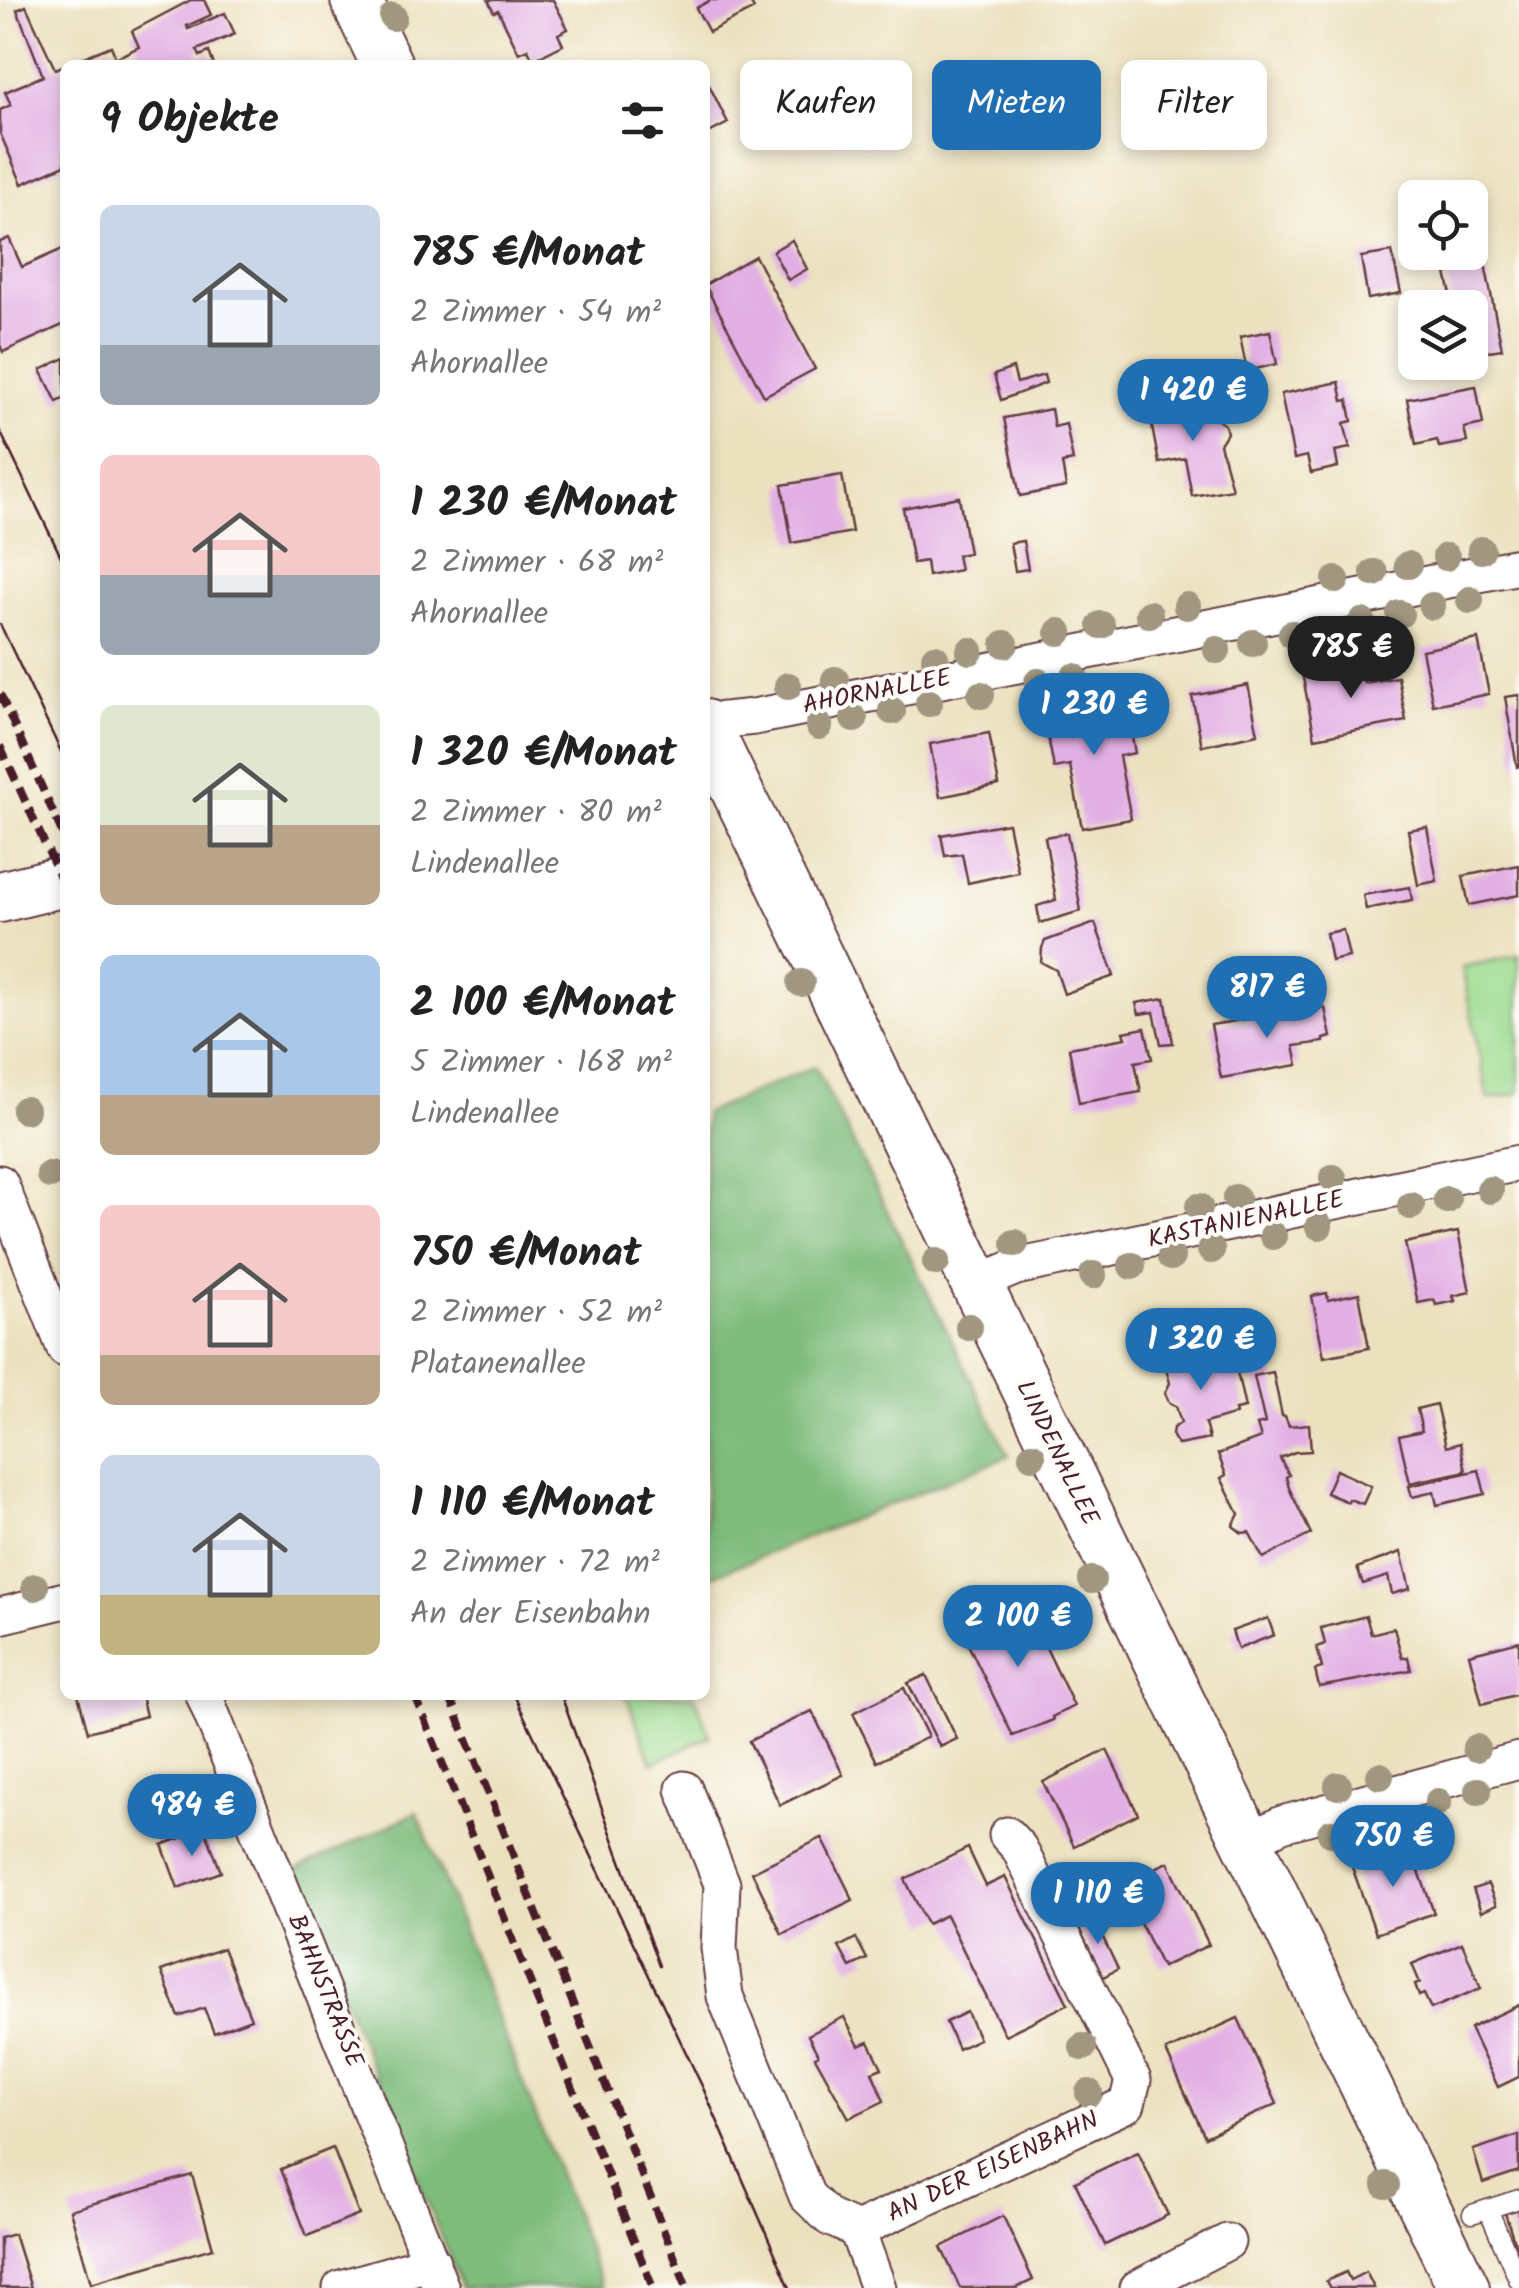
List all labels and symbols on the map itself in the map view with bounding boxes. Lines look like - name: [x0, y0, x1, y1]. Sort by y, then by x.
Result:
- pin: 1 420 €: [1101, 359, 1285, 444]
- pin: 785 €: [1281, 616, 1421, 701]
- street label: AHORNALLEE: [799, 658, 956, 726]
- pin: 1 230 €: [1002, 673, 1186, 758]
- pin: 817 €: [1197, 956, 1337, 1041]
- street label: KASTANIENALLEE: [1144, 1179, 1349, 1260]
- pin: 1 320 €: [1109, 1308, 1293, 1393]
- street label: LINDENALLEE: [1004, 1373, 1110, 1534]
- pin: 2 100 €: [926, 1585, 1110, 1670]
- pin: 984 €: [122, 1774, 262, 1859]
- pin: 750 €: [1323, 1805, 1463, 1890]
- pin: 1 110 €: [1006, 1862, 1190, 1947]
- street label: BAHNSTRASSE: [276, 1908, 374, 2075]
- street label: AN DER EISENBAHN: [881, 2100, 1106, 2234]

